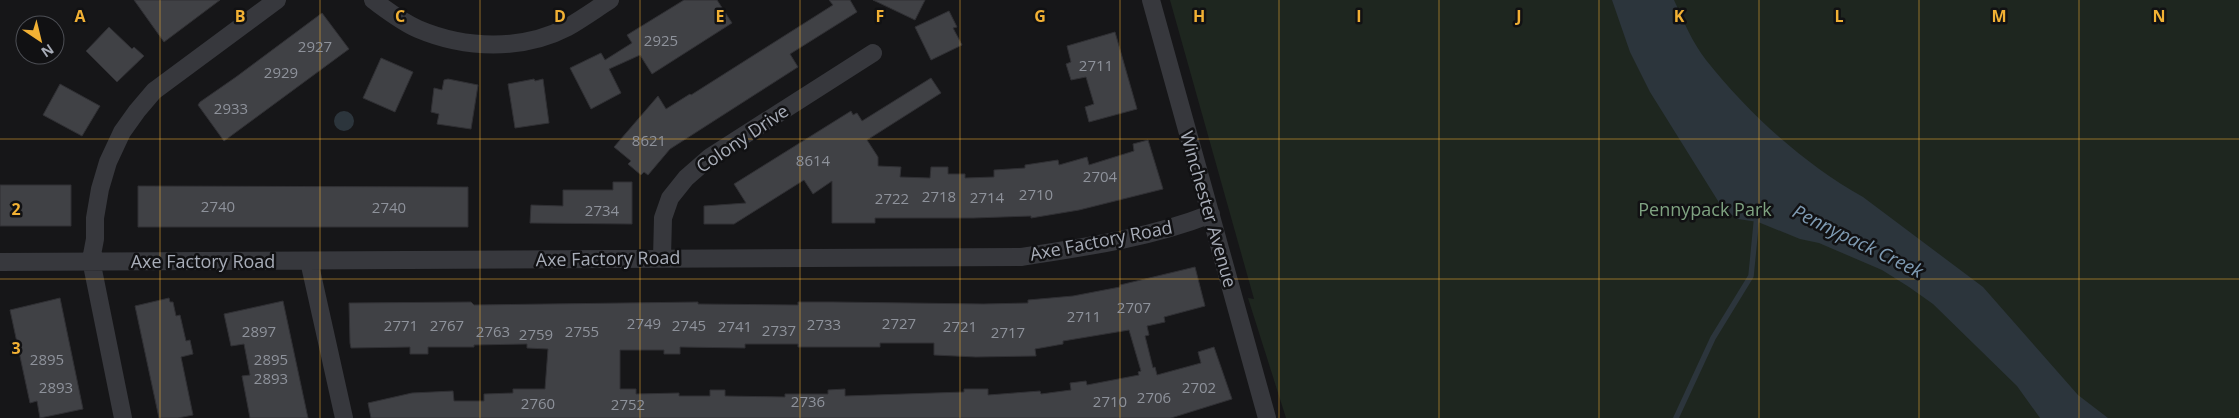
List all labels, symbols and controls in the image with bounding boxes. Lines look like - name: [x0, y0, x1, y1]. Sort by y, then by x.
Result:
- text: A: [74, 5, 86, 27]
- text: B: [235, 5, 245, 27]
- text: C: [395, 5, 405, 27]
- text: D: [554, 5, 566, 27]
- text: E: [716, 5, 725, 27]
- text: F: [876, 5, 884, 27]
- text: G: [1034, 5, 1046, 27]
- text: H: [1193, 5, 1205, 27]
- text: I: [1356, 5, 1362, 27]
- text: J: [1514, 5, 1522, 27]
- text: K: [1674, 5, 1685, 27]
- text: L: [1834, 5, 1844, 27]
- text: M: [1991, 5, 2007, 27]
- text: N: [2152, 5, 2166, 27]
- north arrow: [15, 15, 65, 65]
- house number: 2925: [644, 30, 678, 50]
- house number: 2927: [298, 36, 332, 56]
- text: N: [38, 40, 58, 62]
- house number: 2711: [1079, 55, 1113, 75]
- house number: 2929: [264, 62, 298, 82]
- house number: 2933: [214, 98, 248, 118]
- street label: Colony Drive: [691, 98, 793, 178]
- street label: Winchester Avenue: [1175, 128, 1243, 290]
- house number: 8621: [632, 130, 666, 150]
- house number: 8614: [796, 150, 831, 170]
- house number: 2704: [1083, 166, 1118, 186]
- house number: 2710: [1019, 184, 1053, 204]
- house number: 2718: [922, 186, 956, 206]
- house number: 2714: [970, 187, 1005, 207]
- house number: 2722: [875, 188, 909, 208]
- house number: 2740: [201, 196, 235, 216]
- house number: 2740: [372, 197, 406, 217]
- park label: Pennypack Park: [1638, 197, 1772, 221]
- text: 2: [11, 198, 21, 220]
- water label: Pennypack Creek: [1788, 198, 1928, 284]
- house number: 2734: [585, 200, 620, 220]
- street label: Axe Factory Road: [1028, 214, 1174, 266]
- street label: Axe Factory Road: [535, 245, 681, 271]
- street label: Axe Factory Road: [131, 249, 275, 273]
- house number: 2707: [1117, 297, 1151, 317]
- house number: 2711: [1067, 306, 1101, 326]
- house number: 2749: [627, 313, 661, 333]
- house number: 2727: [882, 313, 916, 333]
- house number: 2733: [807, 314, 841, 334]
- house number: 2771: [384, 315, 418, 335]
- house number: 2767: [430, 315, 464, 335]
- house number: 2745: [672, 315, 706, 335]
- house number: 2741: [718, 316, 752, 336]
- house number: 2721: [943, 316, 977, 336]
- house number: 2737: [762, 320, 796, 340]
- house number: 2897: [242, 321, 276, 341]
- house number: 2763: [476, 321, 510, 341]
- house number: 2755: [565, 321, 599, 341]
- house number: 2717: [991, 322, 1025, 342]
- house number: 2759: [519, 324, 553, 344]
- text: 3: [11, 337, 21, 359]
- house number: 2895: [30, 349, 64, 369]
- house number: 2895: [254, 349, 288, 369]
- house number: 2893: [254, 368, 288, 388]
- house number: 2893: [39, 377, 73, 397]
- house number: 2702: [1182, 377, 1216, 397]
- house number: 2706: [1137, 387, 1171, 407]
- house number: 2736: [791, 391, 825, 411]
- house number: 2710: [1093, 391, 1127, 411]
- house number: 2760: [521, 393, 555, 413]
- house number: 2752: [611, 394, 645, 414]

